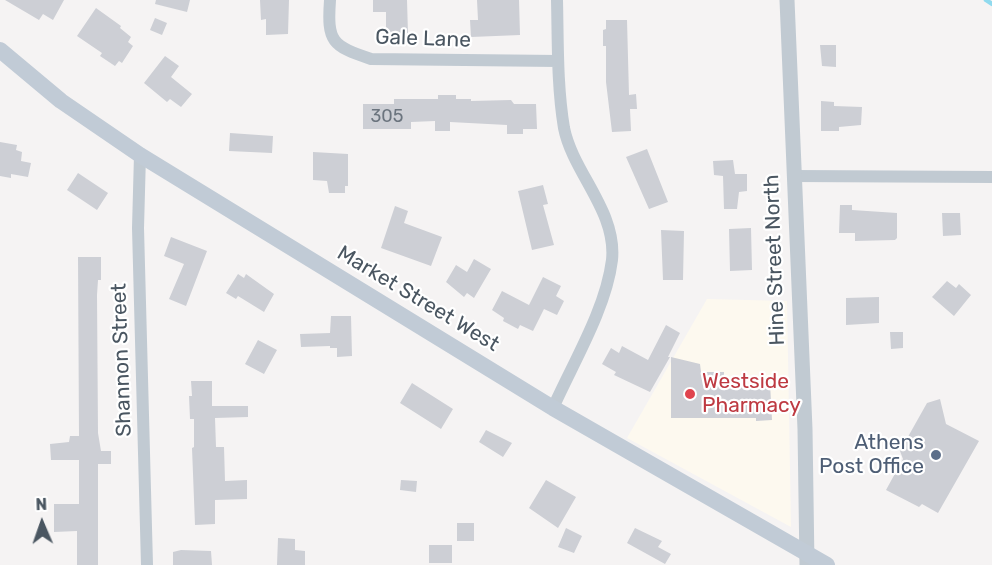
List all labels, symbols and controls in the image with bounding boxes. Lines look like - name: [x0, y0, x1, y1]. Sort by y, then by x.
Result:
- street label: Gale Lane: [375, 25, 471, 53]
- house number: 305: [371, 106, 403, 128]
- street label: Hine Street North: [759, 174, 791, 346]
- street label: Market Street West: [332, 241, 504, 357]
- street label: Shannon Street: [107, 283, 137, 437]
- place label: Westside Pharmacy: [702, 369, 801, 419]
- marker: Westside Pharmacy: [683, 387, 697, 401]
- place label: Athens Post Office: [819, 430, 924, 480]
- marker: Athens Post Office: [929, 448, 943, 462]
- north arrow: [12, 493, 72, 553]
- text: N: [35, 495, 47, 514]

